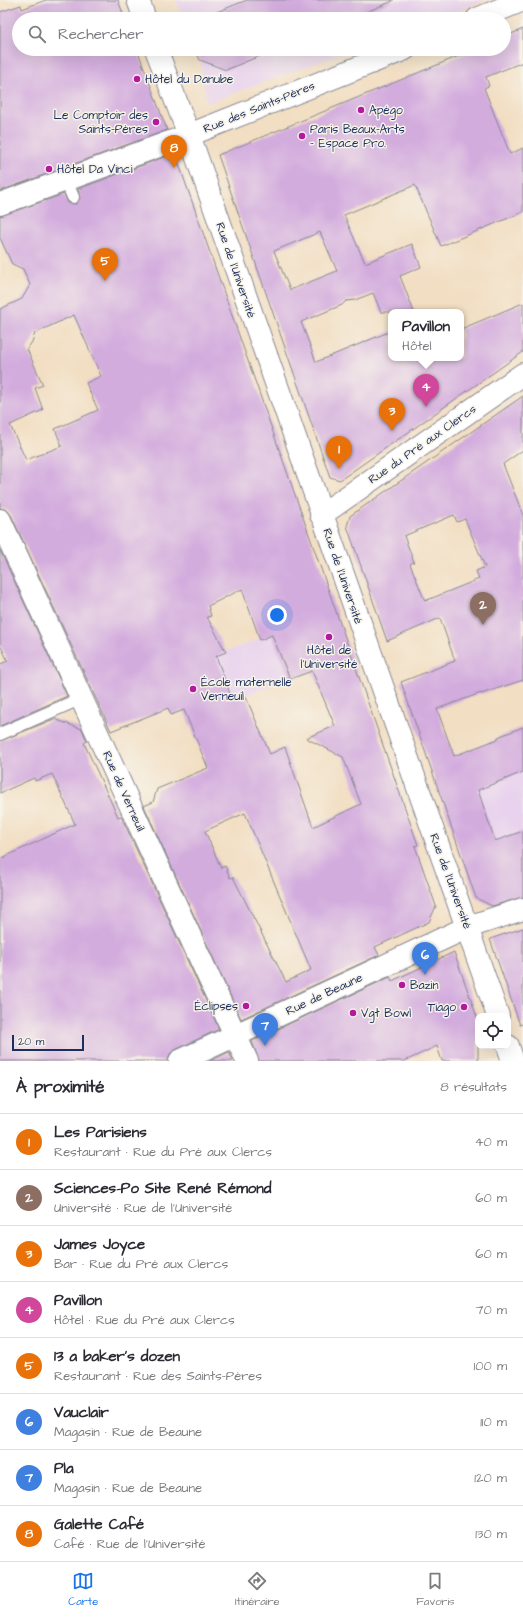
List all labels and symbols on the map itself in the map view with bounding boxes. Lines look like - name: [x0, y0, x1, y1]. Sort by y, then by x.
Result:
- place label: Hôtel du Danube: [145, 71, 234, 88]
- marker: Hôtel du Danube: [132, 74, 142, 84]
- street label: Rue des Saints-Pères: [201, 77, 318, 138]
- place label: Apégo: [369, 102, 403, 120]
- marker: Apégo: [356, 105, 366, 115]
- place label: Le Comptoir des Saints-Pères: [54, 107, 148, 138]
- marker: Le Comptoir des Saints-Pères: [151, 117, 161, 127]
- place label: Paris Beaux-Arts - Espace Pro.: [310, 121, 405, 152]
- marker: Paris Beaux-Arts - Espace Pro.: [297, 131, 307, 141]
- pin: 8: [161, 135, 187, 168]
- place label: Hôtel Da Vinci: [57, 161, 133, 178]
- marker: Hôtel Da Vinci: [44, 164, 54, 174]
- street label: Rue de l'Université: [211, 220, 260, 321]
- pin: 5: [92, 248, 118, 281]
- pin: 4: [413, 374, 439, 407]
- pin: 3: [379, 398, 405, 431]
- street label: Rue du Pré aux Clercs: [365, 401, 480, 488]
- pin: 1: [326, 436, 352, 469]
- street label: Rue de l'Université: [318, 526, 367, 627]
- pin: 2: [470, 592, 496, 625]
- your location: [267, 605, 287, 625]
- marker: Hôtel de l'Université: [324, 632, 334, 642]
- place label: Hôtel de l'Université: [301, 642, 358, 673]
- place label: École maternelle Verneuil: [201, 674, 292, 705]
- marker: École maternelle Verneuil: [188, 684, 198, 694]
- street label: Rue de Verneuil: [98, 748, 149, 834]
- street label: Rue de l'Université: [425, 831, 476, 932]
- pin: 6: [412, 942, 438, 975]
- street label: Rue de Beaune: [283, 969, 366, 1020]
- place label: Bazin: [410, 977, 438, 994]
- marker: Bazin: [397, 980, 407, 990]
- place label: Éclipses: [194, 998, 238, 1015]
- place label: Tiago: [428, 999, 456, 1017]
- marker: Éclipses: [241, 1001, 251, 1011]
- marker: Tiago: [459, 1002, 469, 1012]
- place label: Vgt Bowl: [361, 1005, 411, 1023]
- marker: Vgt Bowl: [348, 1008, 358, 1018]
- pin: 7: [252, 1013, 278, 1046]
- scale bar: [12, 1033, 84, 1052]

